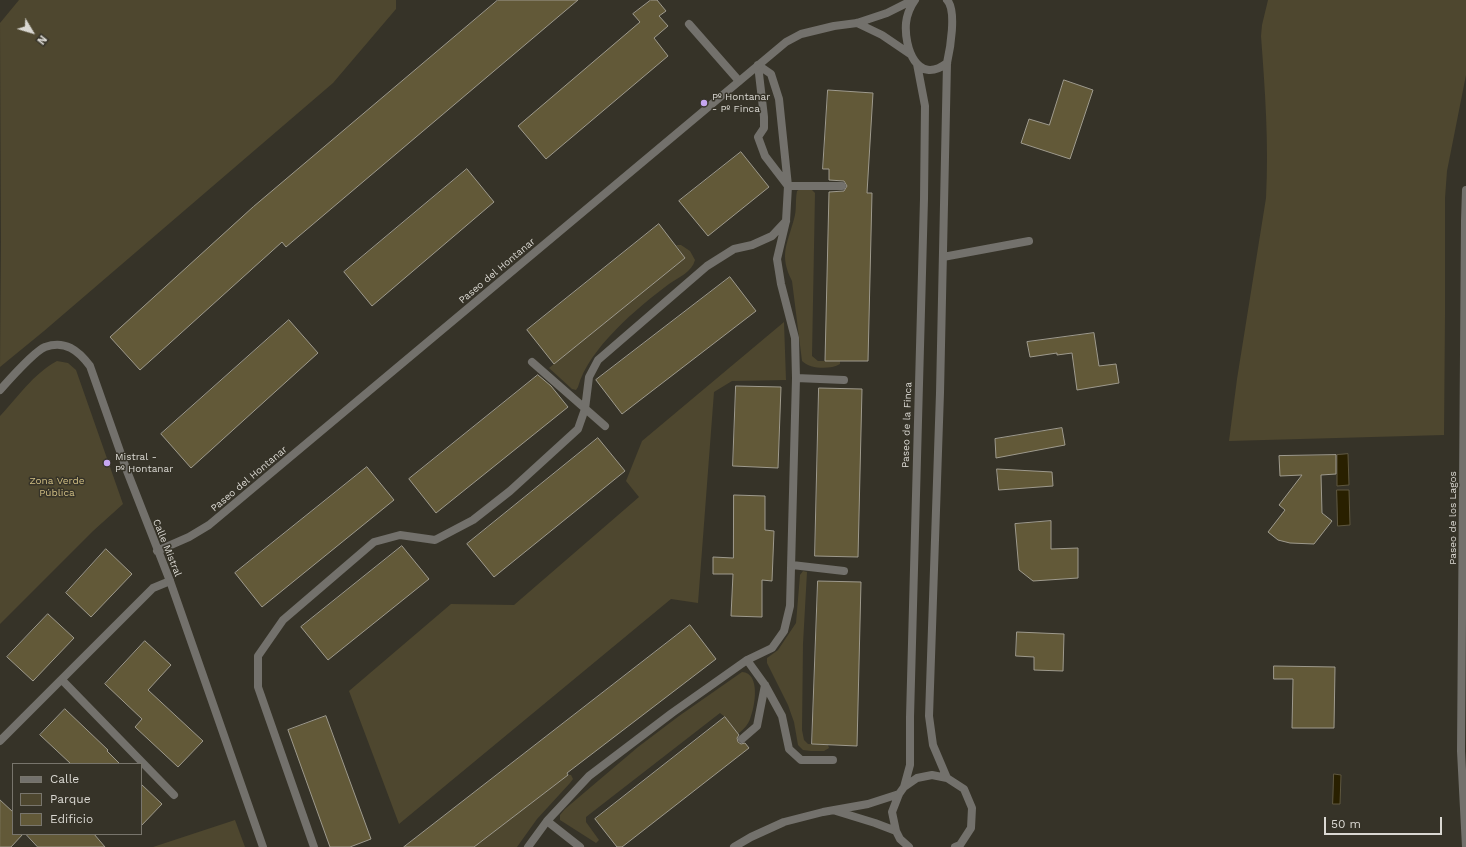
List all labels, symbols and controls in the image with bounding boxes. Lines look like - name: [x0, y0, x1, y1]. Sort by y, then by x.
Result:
- north arrow: [12, 12, 52, 52]
- text: N: [34, 32, 49, 47]
- place label: Pº Hontanar - Pº Finca: [712, 91, 770, 114]
- marker: Pº Hontanar - Pº Finca: [699, 98, 709, 108]
- street label: Paseo del Hontanar: [456, 236, 538, 306]
- street label: Paseo de la Finca: [900, 382, 914, 468]
- street label: Paseo del Hontanar: [208, 444, 290, 514]
- place label: Mistral - Pº Hontanar: [115, 451, 173, 474]
- marker: Mistral - Pº Hontanar: [102, 458, 112, 468]
- street label: Paseo de los Lagos: [1447, 471, 1459, 565]
- park label: Zona Verde Pública: [29, 475, 85, 498]
- street label: Calle Mistral: [150, 517, 184, 579]
- legend: [12, 763, 142, 835]
- text: Calle: [50, 772, 79, 786]
- text: Parque: [50, 792, 91, 806]
- scale bar: [1326, 809, 1444, 835]
- text: Edificio: [50, 812, 93, 826]
- text: 50 m: [1331, 817, 1361, 831]

